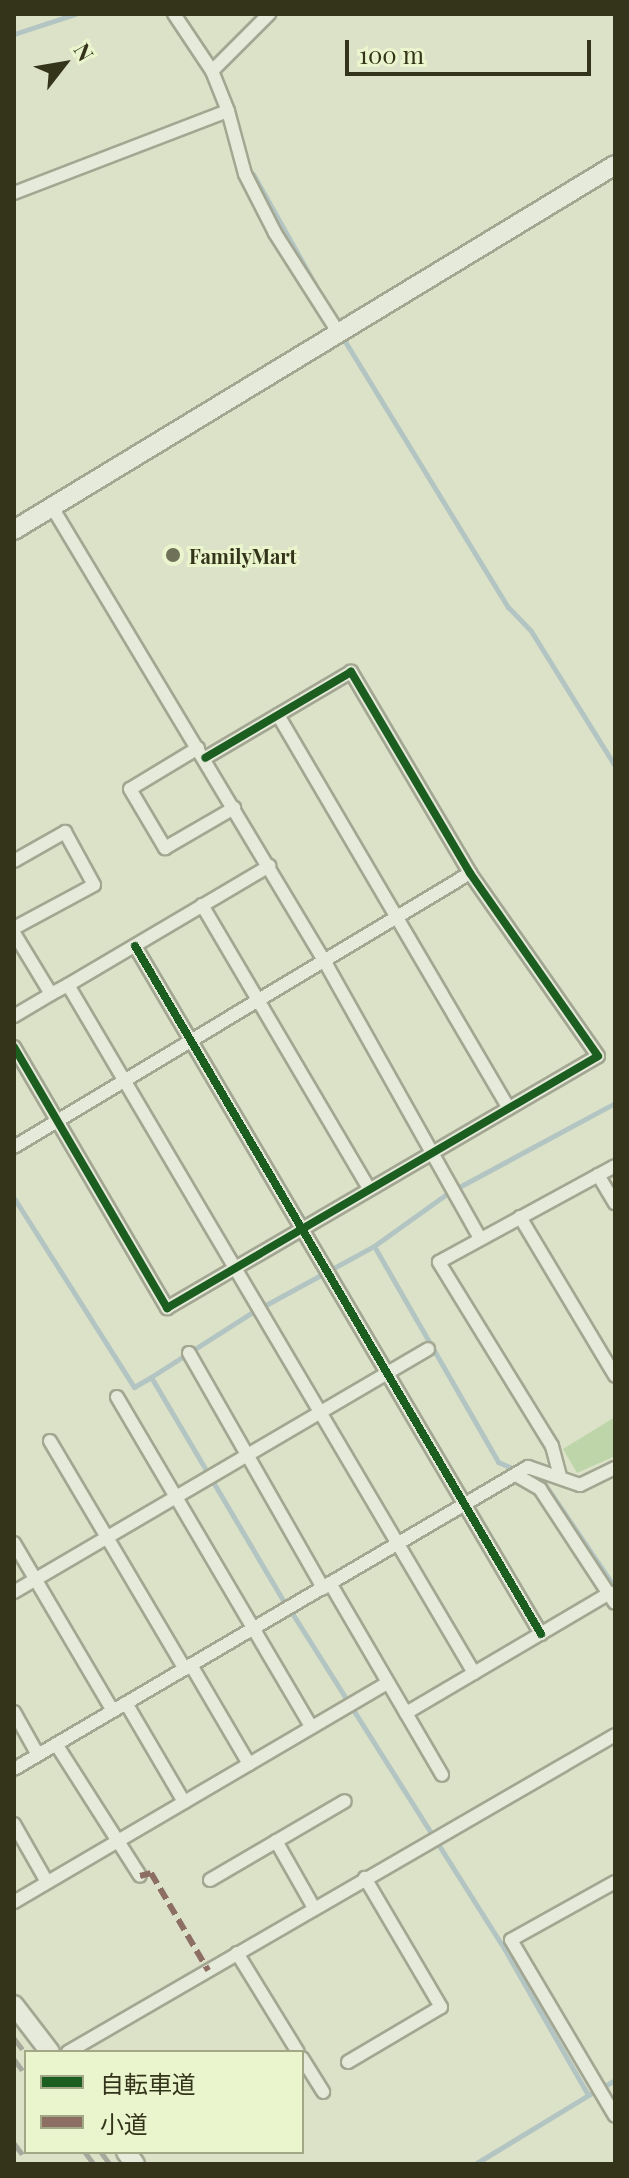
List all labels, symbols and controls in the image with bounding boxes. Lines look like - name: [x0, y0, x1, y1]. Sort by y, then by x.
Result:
- north arrow: [24, 24, 104, 104]
- scale bar: [349, 24, 595, 74]
- text: N: [68, 37, 102, 66]
- text: 100 m: [359, 38, 424, 70]
- place label: FamilyMart: [189, 543, 297, 567]
- marker: FamilyMart: [164, 546, 182, 564]
- legend: [24, 2050, 304, 2154]
- text: 自転車道: [100, 2067, 196, 2099]
- text: 小道: [100, 2107, 148, 2139]

